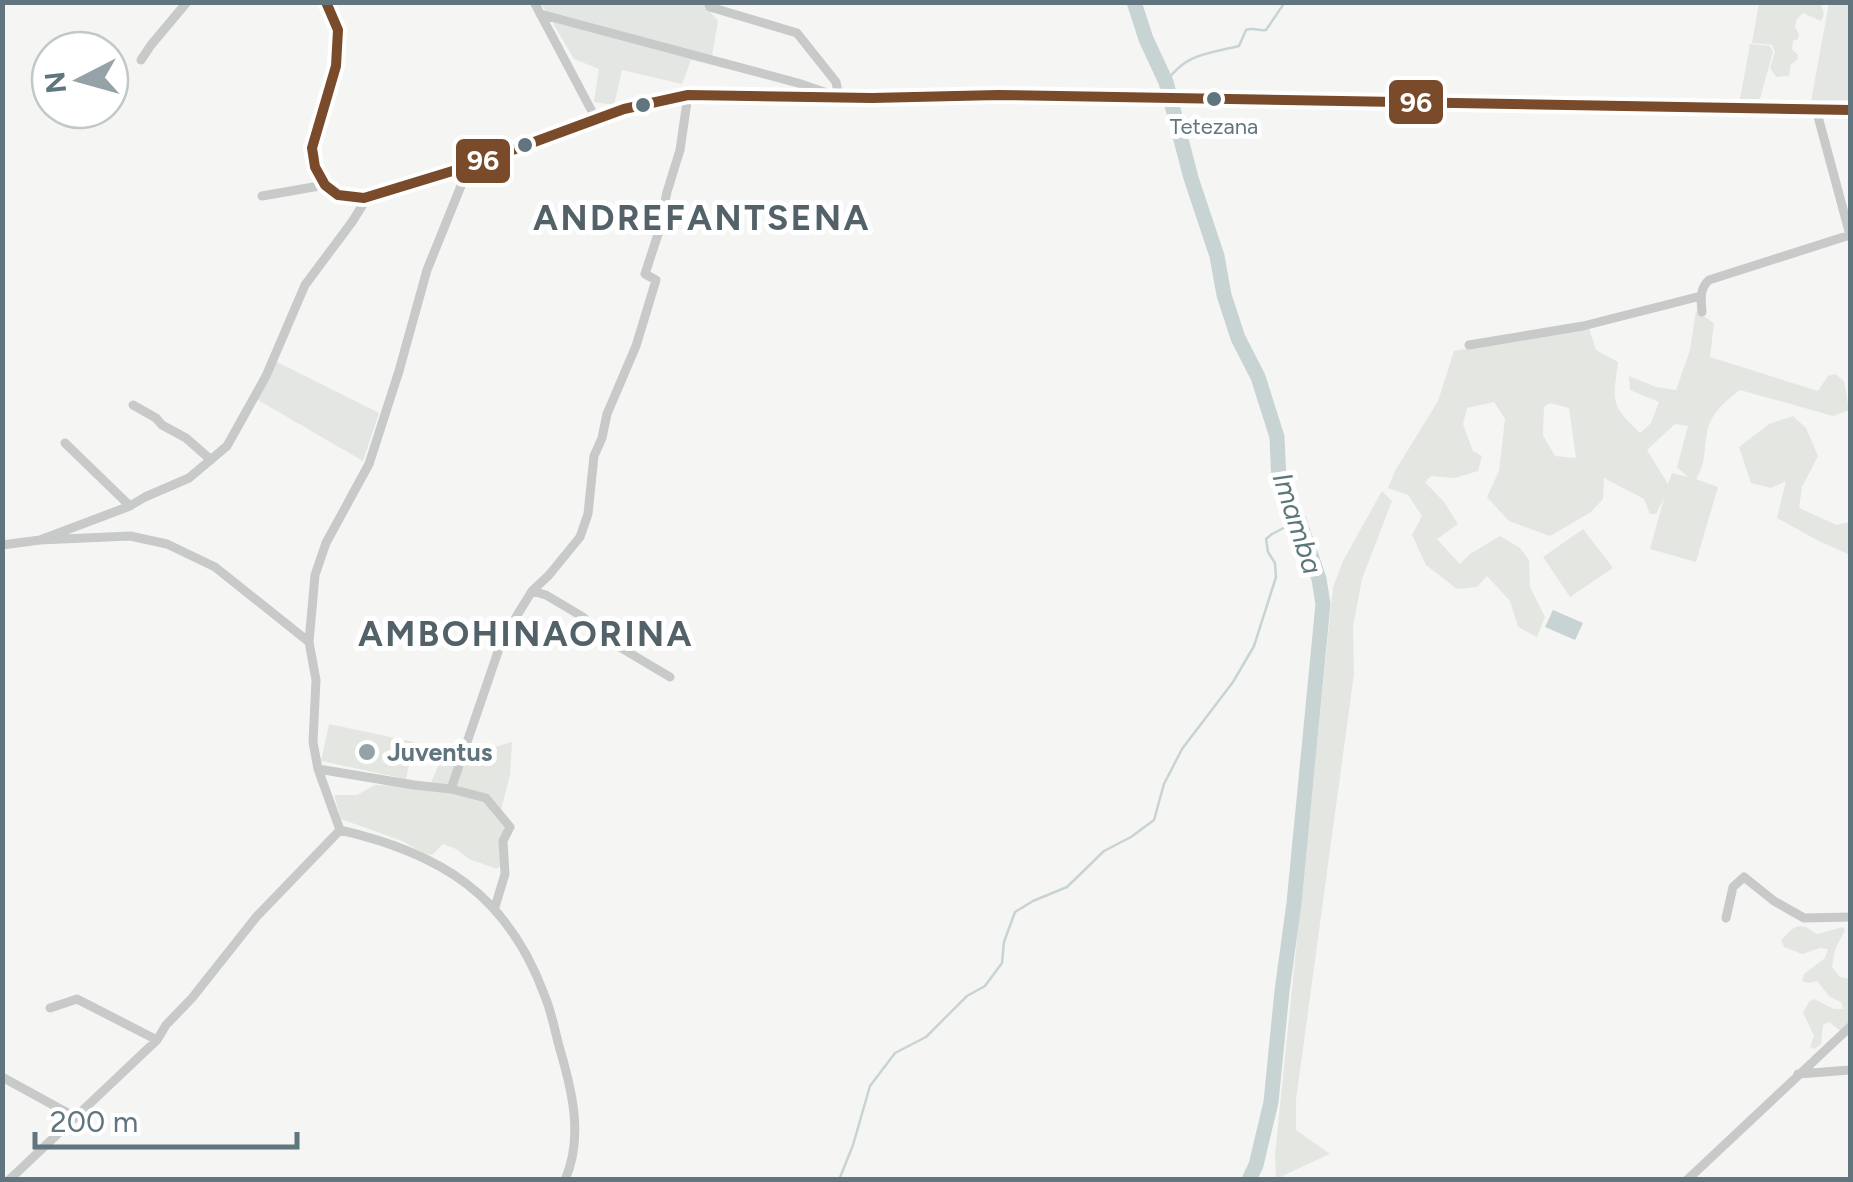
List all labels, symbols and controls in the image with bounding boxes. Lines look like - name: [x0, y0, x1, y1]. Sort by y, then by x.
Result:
- north arrow: [30, 30, 130, 130]
- text: N: [37, 70, 73, 95]
- line badge: 96: [1387, 78, 1445, 126]
- text: 96: [1400, 85, 1432, 119]
- marker: Tetezana: [1204, 89, 1224, 109]
- unlabelled marker: [633, 95, 653, 115]
- place label: Tetezana: [1170, 113, 1258, 140]
- unlabelled marker: [515, 135, 535, 155]
- line badge: 96: [454, 137, 512, 185]
- text: 96: [467, 143, 499, 177]
- district label: ANDREFANTSENA: [533, 197, 871, 239]
- water label: Imamba: [1266, 468, 1330, 578]
- district label: AMBOHINAORINA: [358, 613, 694, 655]
- place label: Juventus: [387, 737, 493, 767]
- marker: Juventus: [356, 741, 378, 763]
- scale bar: [35, 1087, 298, 1149]
- text: 200 m: [50, 1103, 138, 1140]

